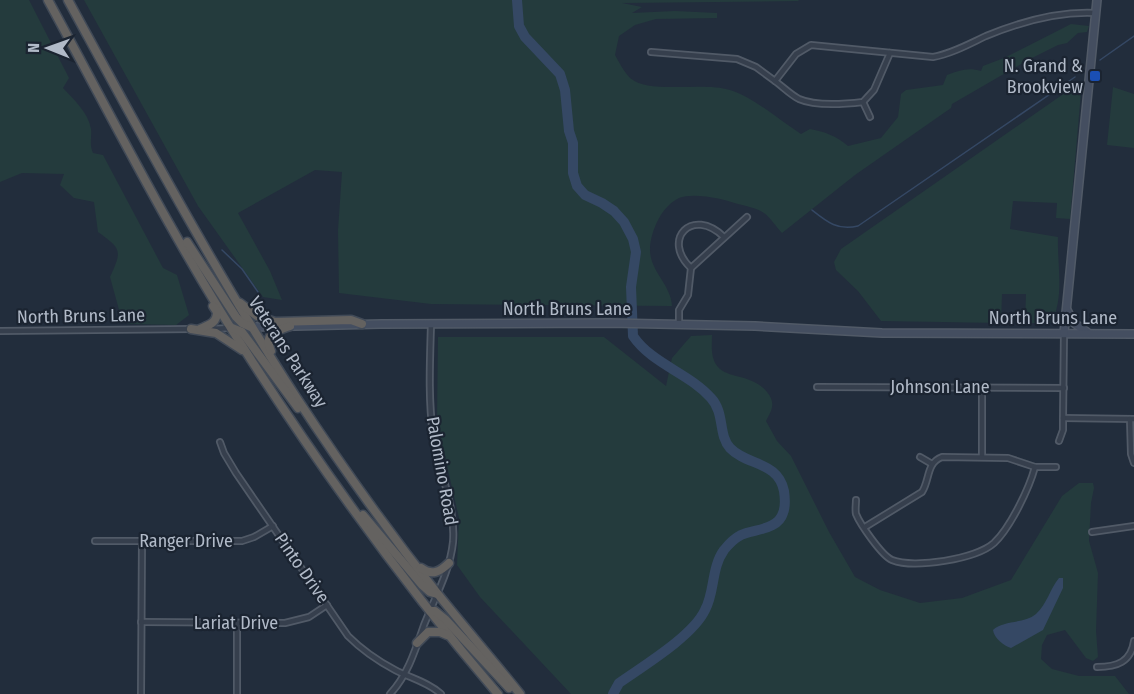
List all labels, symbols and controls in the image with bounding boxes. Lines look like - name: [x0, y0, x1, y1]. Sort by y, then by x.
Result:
- north arrow: [18, 18, 78, 78]
- text: N: [24, 43, 43, 53]
- place label: N. Grand & Brookview: [1004, 55, 1083, 98]
- marker: N. Grand & Brookview: [1088, 69, 1102, 83]
- street label: Veterans Parkway: [244, 292, 332, 412]
- street label: North Bruns Lane: [503, 298, 631, 320]
- street label: North Bruns Lane: [17, 304, 145, 328]
- street label: North Bruns Lane: [989, 307, 1117, 329]
- street label: Johnson Lane: [890, 376, 990, 398]
- street label: Palomino Road: [422, 415, 462, 527]
- street label: Pinto Drive: [270, 529, 334, 608]
- street label: Ranger Drive: [139, 530, 233, 552]
- street label: Lariat Drive: [194, 612, 278, 634]

